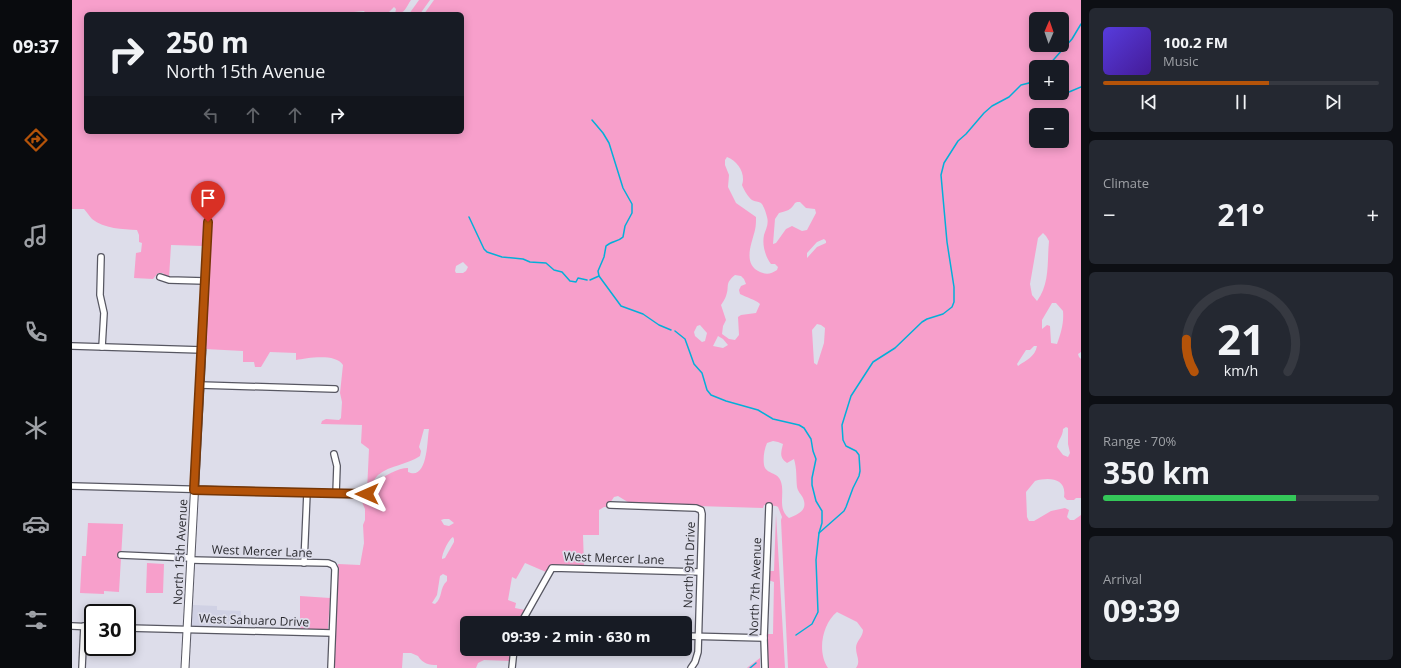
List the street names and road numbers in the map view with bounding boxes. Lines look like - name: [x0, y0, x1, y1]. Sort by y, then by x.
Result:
- street label: North 15th Avenue: [169, 498, 191, 605]
- street label: North 9th Drive: [679, 521, 699, 609]
- street label: North 7th Avenue: [745, 537, 765, 637]
- street label: West Mercer Lane: [211, 541, 313, 561]
- street label: West Mercer Lane: [563, 548, 665, 568]
- street label: West Sahuaro Drive: [199, 610, 310, 630]

